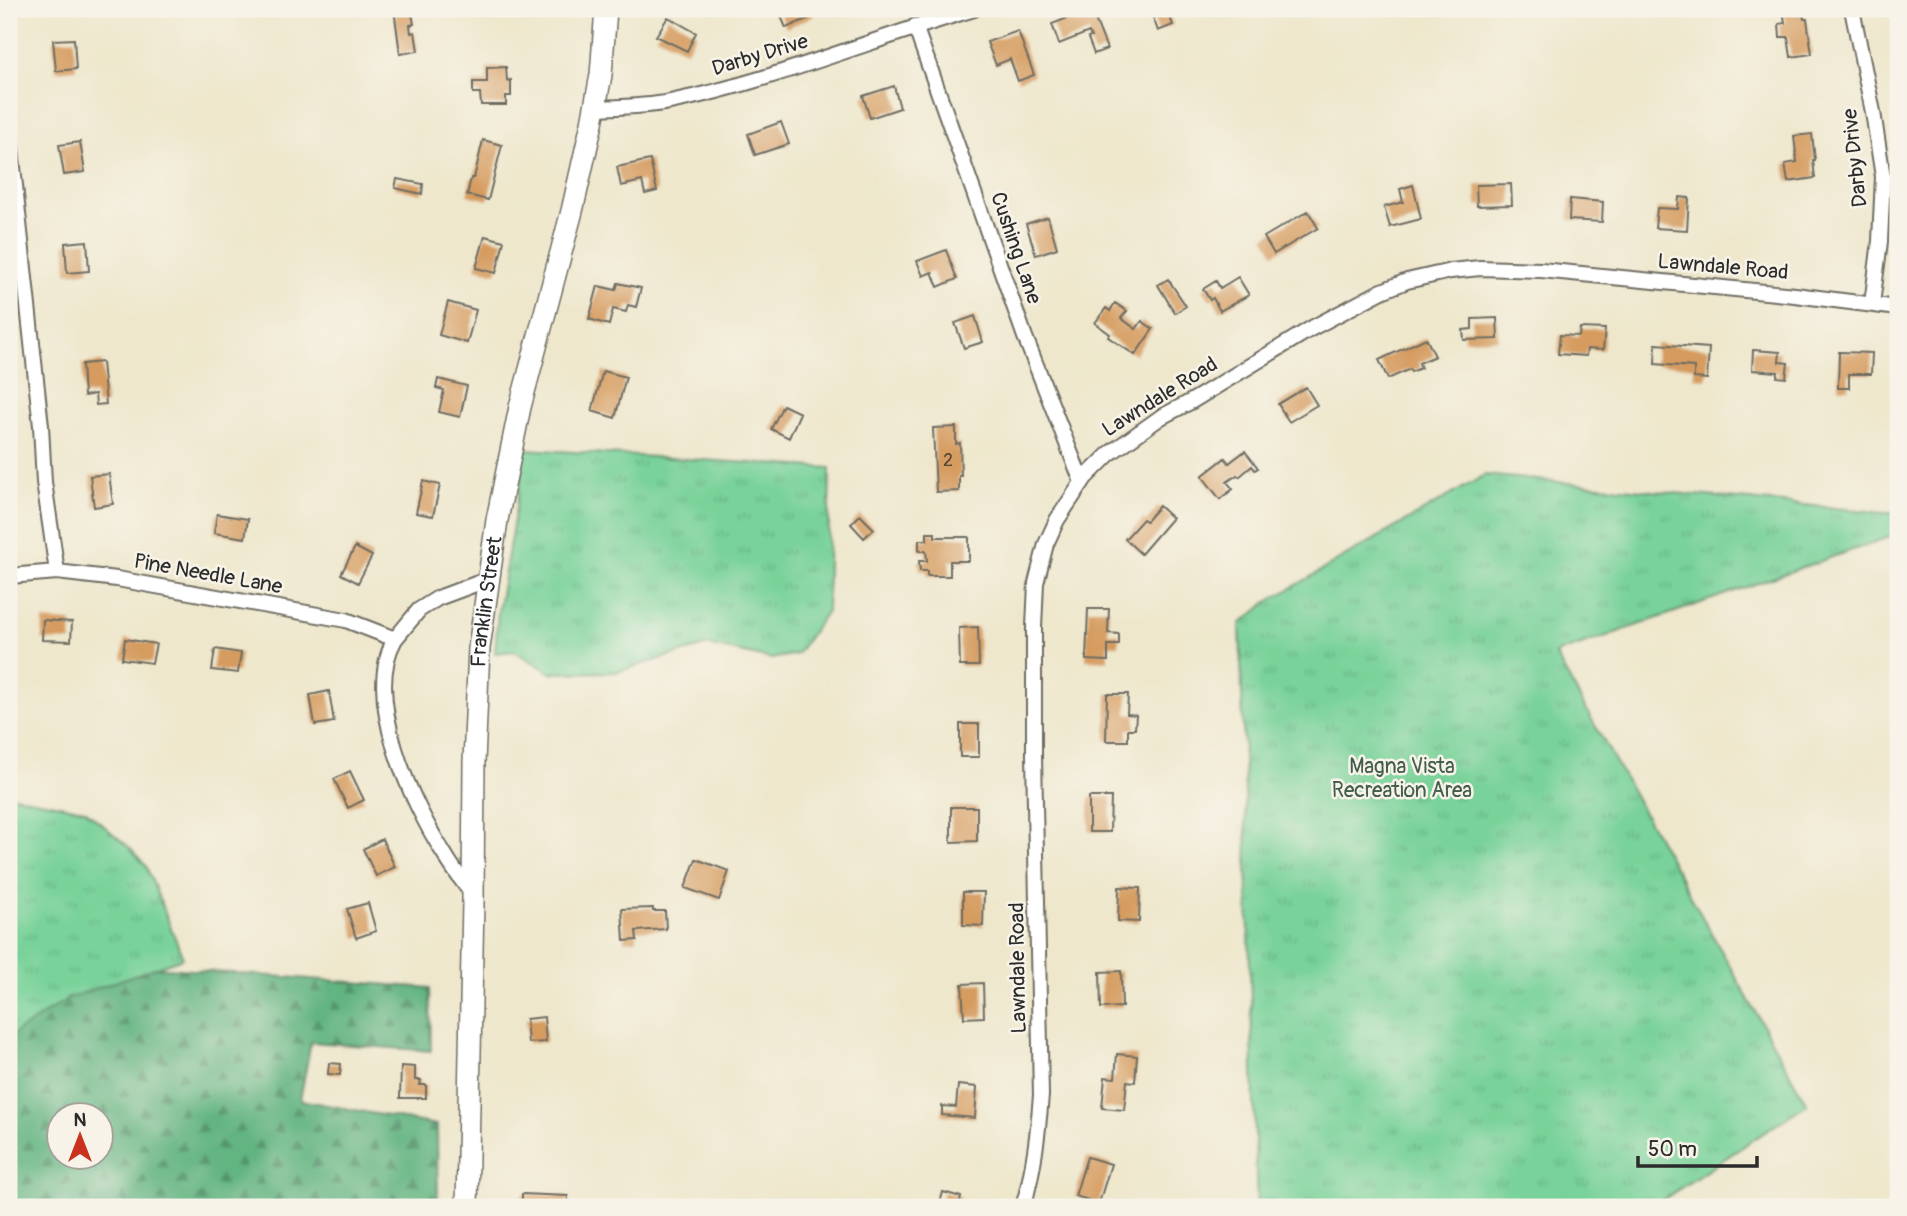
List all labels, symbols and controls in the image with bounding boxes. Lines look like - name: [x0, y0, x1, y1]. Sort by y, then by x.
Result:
- street label: Darby Drive: [709, 27, 812, 82]
- street label: Darby Drive: [1836, 107, 1874, 209]
- street label: Cushing Lane: [984, 188, 1048, 308]
- street label: Lawndale Road: [1657, 248, 1789, 286]
- street label: Lawndale Road: [1097, 351, 1223, 443]
- house number: 2: [943, 449, 953, 472]
- street label: Franklin Street: [465, 534, 508, 668]
- street label: Pine Needle Lane: [132, 548, 285, 600]
- park label: Magna Vista Recreation Area: [1332, 753, 1472, 804]
- street label: Lawndale Road: [1003, 902, 1033, 1034]
- north arrow: [46, 1100, 116, 1170]
- text: N: [74, 1108, 87, 1132]
- scale bar: [1638, 1125, 1756, 1169]
- text: 50 m: [1648, 1136, 1697, 1163]

